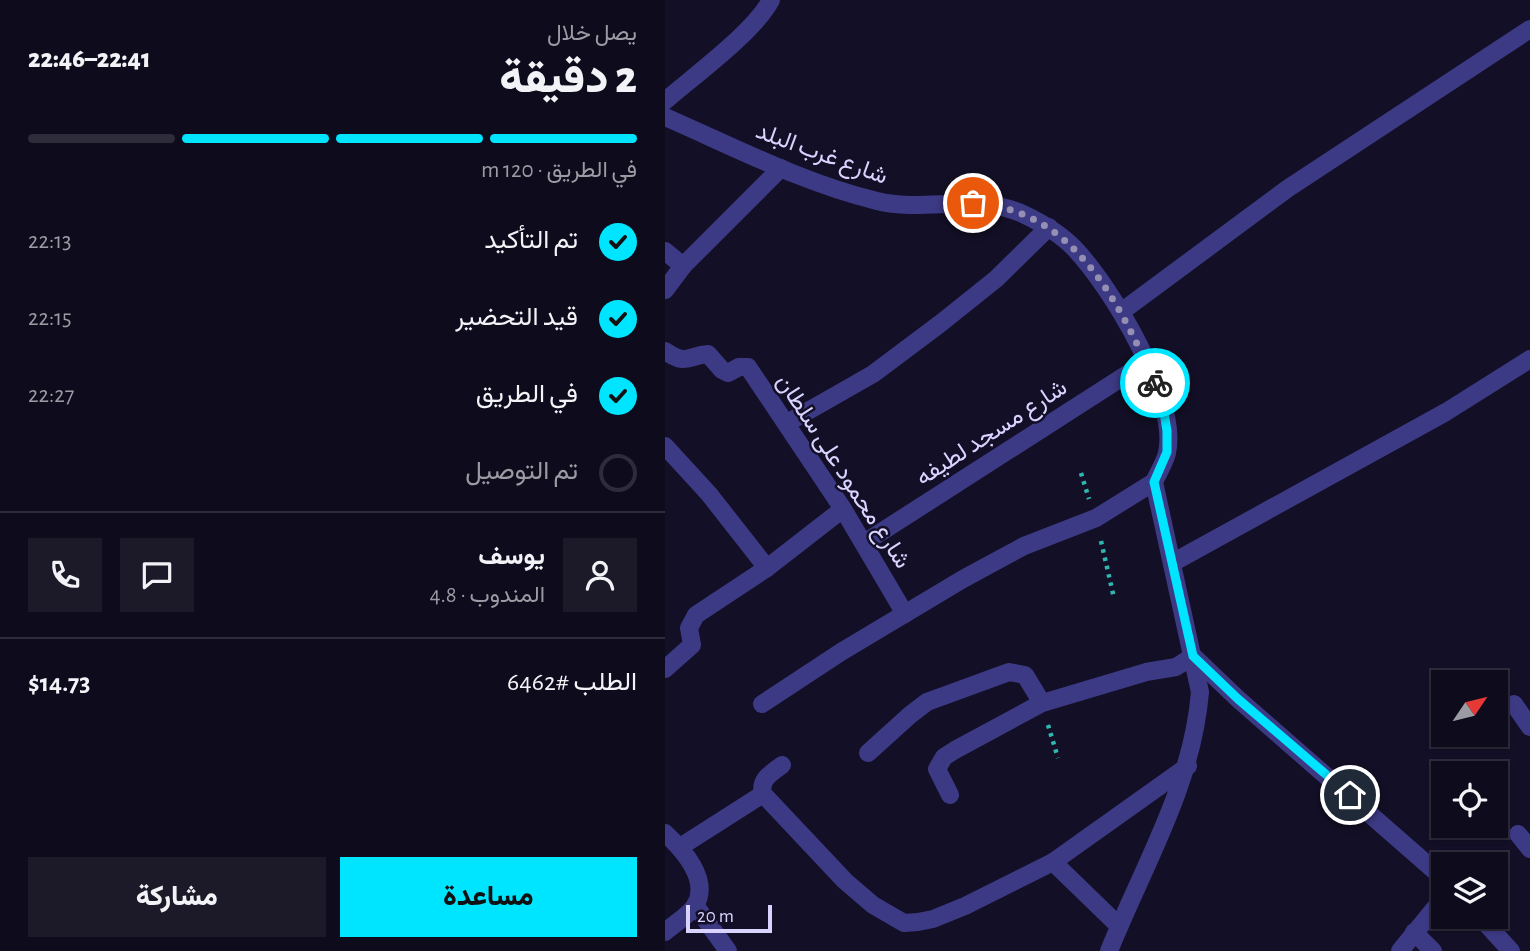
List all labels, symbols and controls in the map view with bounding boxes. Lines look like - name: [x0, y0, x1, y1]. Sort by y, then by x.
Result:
- text: يصل خلال: [547, 22, 637, 45]
- text: 22:41–22:46: [28, 46, 150, 72]
- text: 2 دقيقة: [499, 55, 637, 101]
- street label: شارع غرب البلد: [752, 119, 891, 192]
- text: في الطريق · 120 m: [481, 159, 637, 182]
- pin: [943, 173, 1003, 233]
- icon: bag: [954, 184, 992, 222]
- icon: check: [599, 223, 637, 261]
- text: تم التأكيد: [484, 227, 578, 253]
- text: 22:13: [28, 230, 72, 253]
- icon: check: [599, 300, 637, 338]
- text: قيد التحضير: [455, 304, 578, 330]
- text: 22:15: [28, 307, 72, 330]
- courier: [1120, 348, 1190, 418]
- icon: bike: [1136, 364, 1174, 402]
- street label: شارع محمود على سلطان: [769, 370, 915, 575]
- street label: شارع مسجد لطيفه: [912, 375, 1073, 493]
- icon: check: [599, 377, 637, 415]
- text: في الطريق: [476, 381, 578, 407]
- text: 22:27: [28, 384, 74, 407]
- text: تم التوصيل: [465, 458, 578, 484]
- button: phone: [28, 538, 102, 612]
- button: chat: [120, 538, 194, 612]
- button: person: [563, 538, 637, 612]
- text: يوسف: [478, 543, 545, 569]
- text: المندوب · 4.8: [429, 584, 545, 607]
- text: الطلب #6462: [507, 669, 637, 695]
- text: $14.73: [28, 670, 91, 696]
- north arrow: [1431, 670, 1509, 747]
- map controls: [1431, 670, 1508, 929]
- button: locate: [1431, 761, 1508, 838]
- pin: [1320, 765, 1380, 825]
- icon: home: [1331, 776, 1369, 814]
- button: layers: [1431, 852, 1508, 929]
- button: مشاركة: [28, 857, 326, 937]
- button: مساعدة: [340, 857, 637, 937]
- scale bar: [686, 902, 772, 934]
- text: 20 m: [697, 907, 734, 926]

